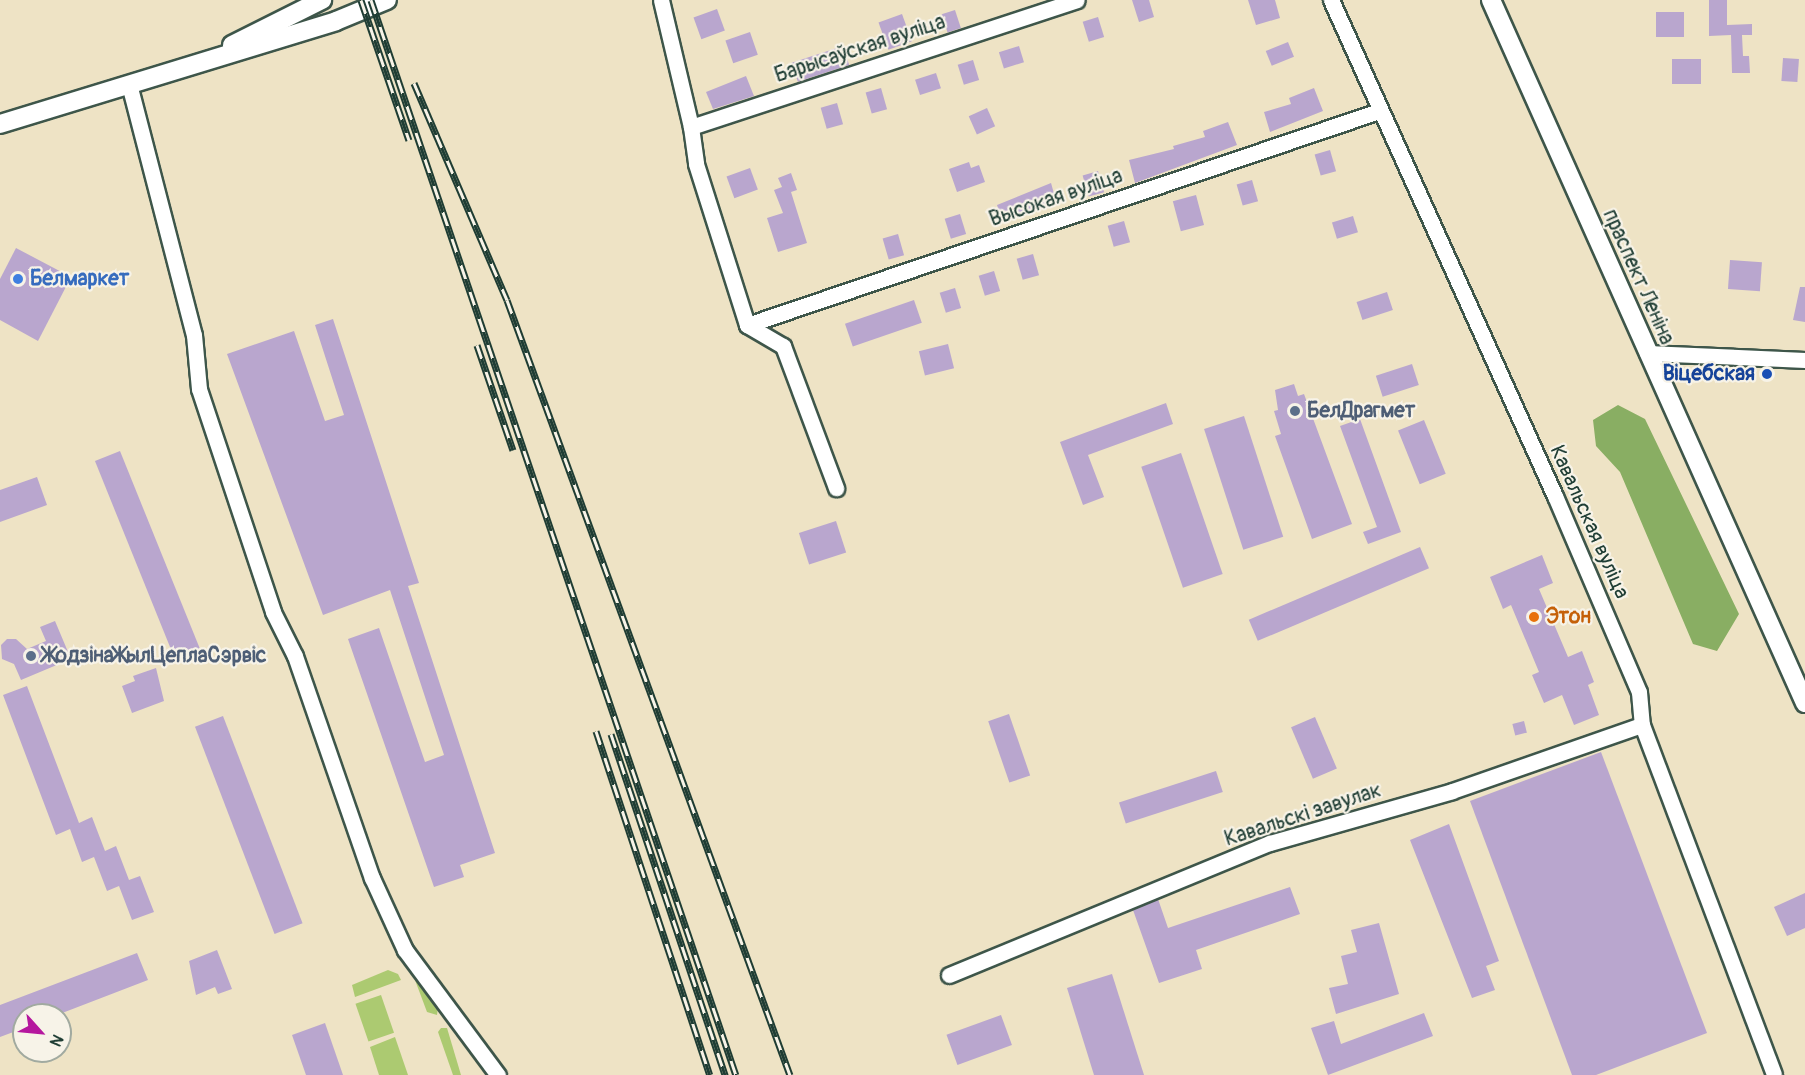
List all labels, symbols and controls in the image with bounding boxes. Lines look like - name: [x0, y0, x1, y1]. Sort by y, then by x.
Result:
- street label: Барысаўская вуліца: [771, 10, 949, 88]
- street label: Высокая вуліца: [986, 163, 1126, 233]
- street label: праспект Леніна: [1597, 205, 1679, 349]
- place label: Белмаркет: [30, 266, 129, 292]
- marker: Белмаркет: [11, 272, 25, 286]
- place label: Віцебская: [1663, 361, 1755, 387]
- marker: Віцебская: [1760, 367, 1774, 381]
- place label: БелДрагмет: [1307, 398, 1415, 424]
- marker: БелДрагмет: [1288, 404, 1302, 418]
- street label: Кавальская вуліца: [1544, 441, 1634, 603]
- place label: Этон: [1546, 604, 1591, 630]
- marker: Этон: [1527, 610, 1541, 624]
- place label: ЖодзінаЖылЦеплаСэрвіс: [43, 643, 266, 669]
- marker: ЖодзінаЖылЦеплаСэрвіс: [24, 649, 38, 663]
- street label: Кавальскі завулак: [1221, 778, 1385, 852]
- north arrow: [12, 1003, 72, 1063]
- text: N: [45, 1031, 68, 1050]

